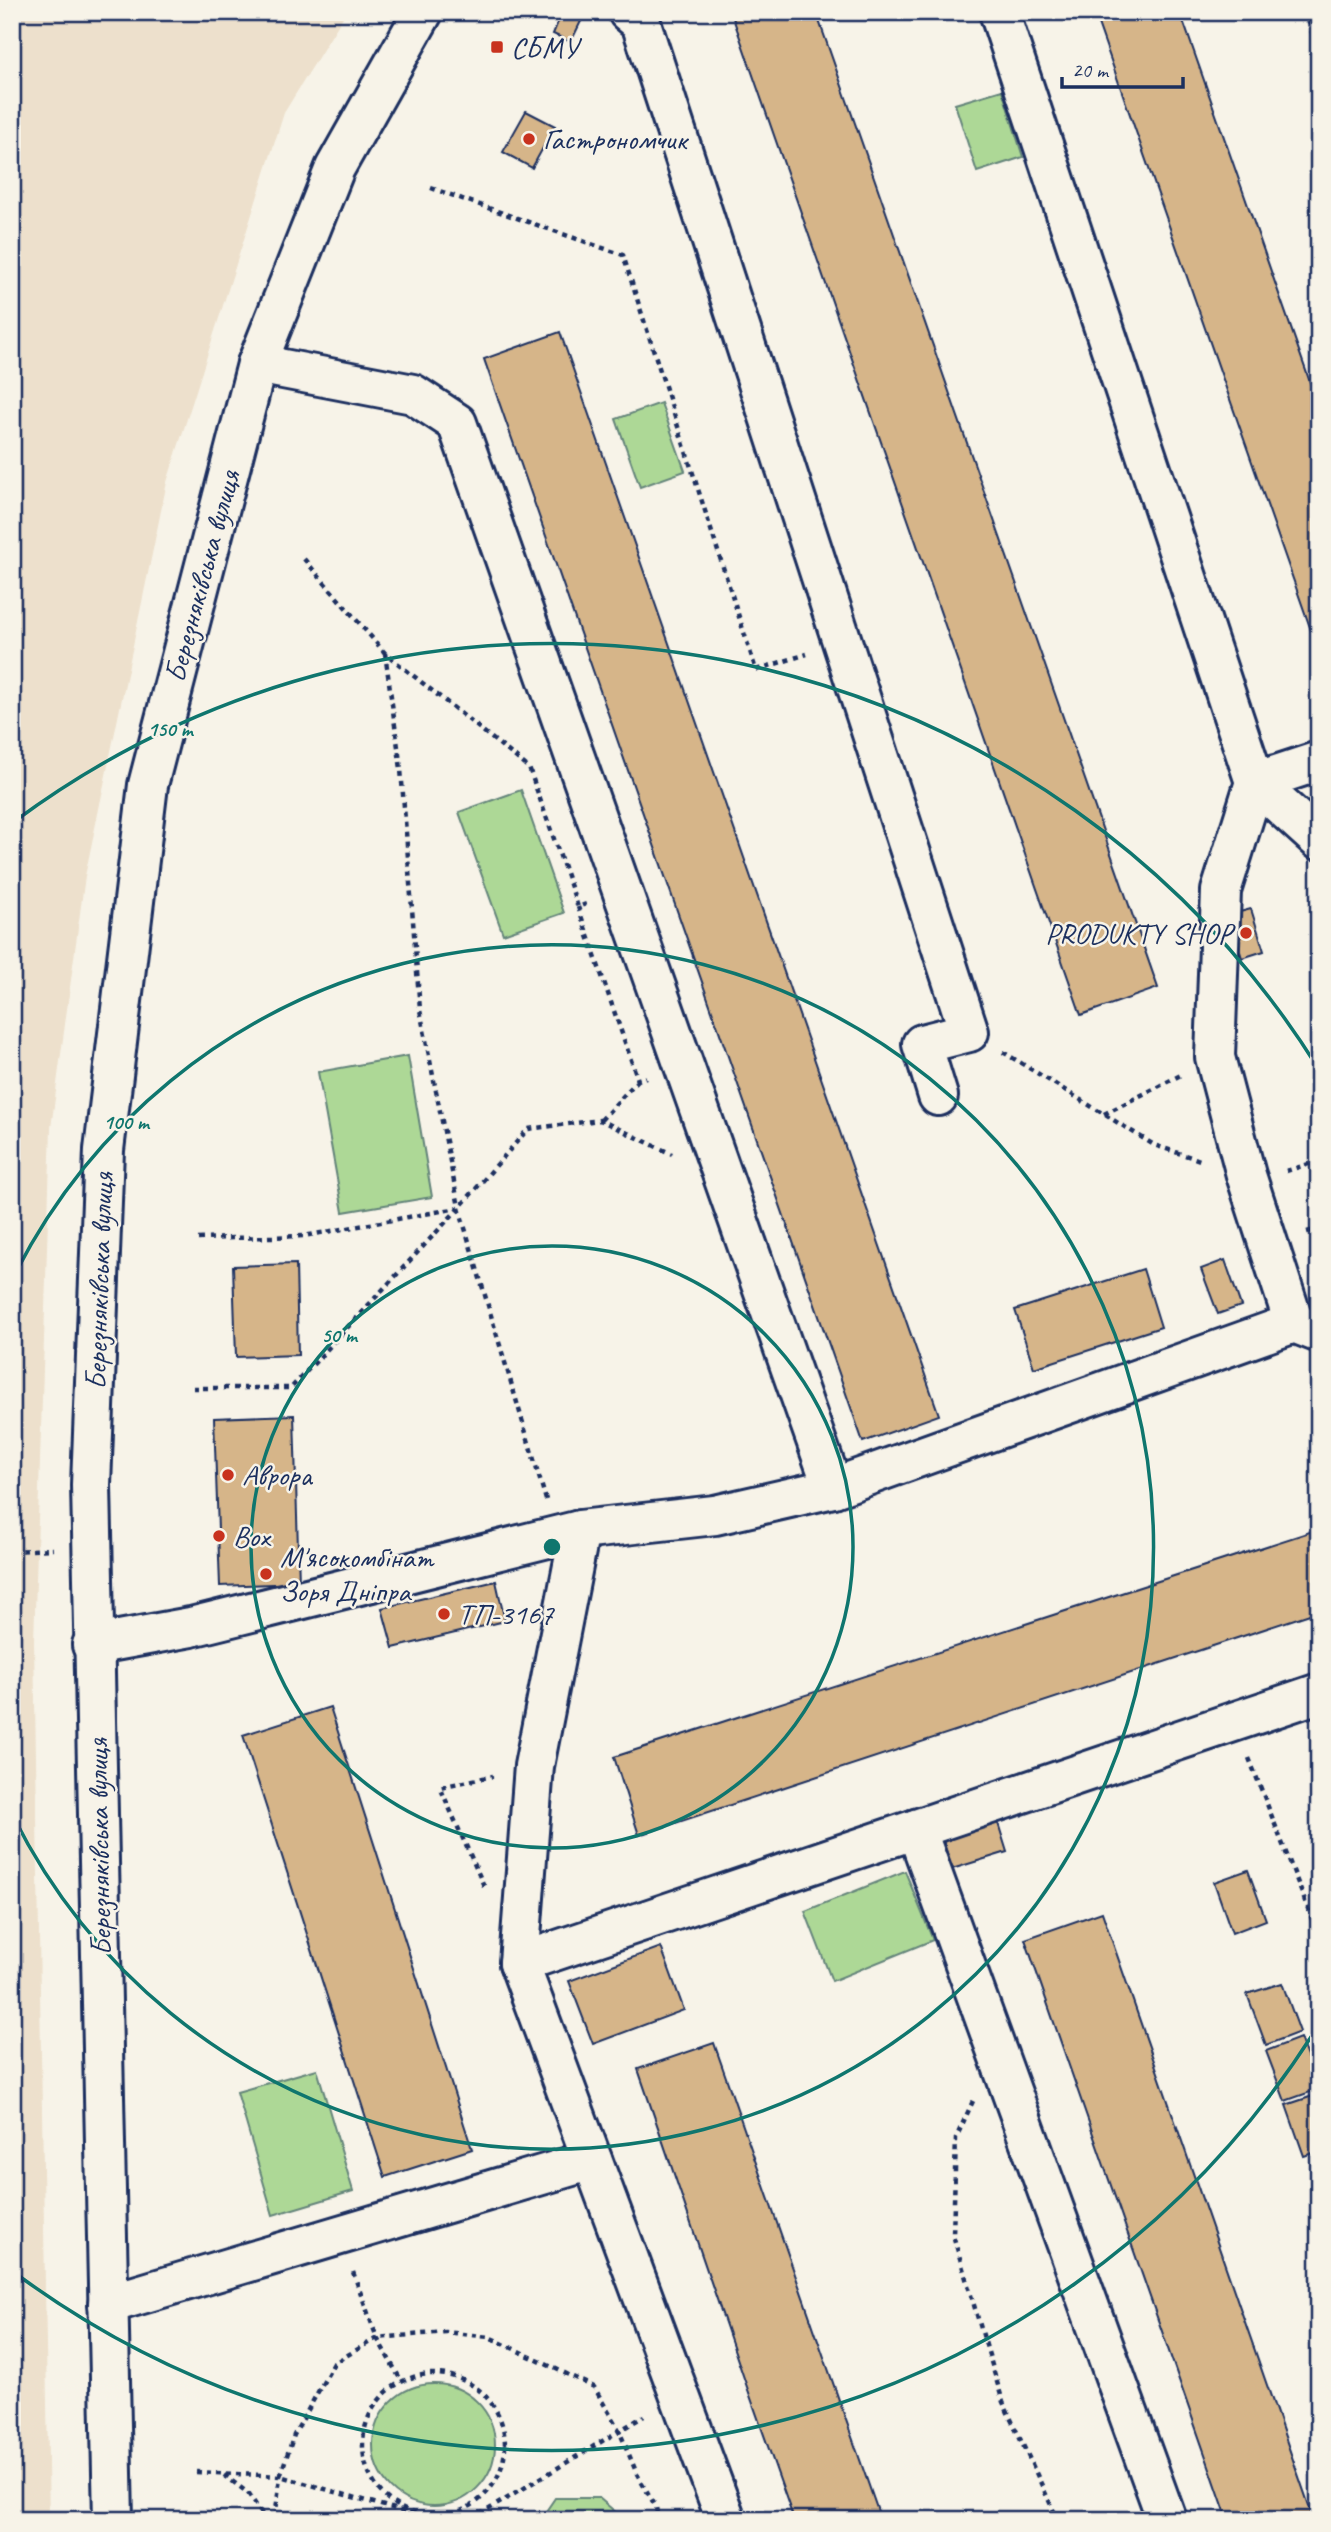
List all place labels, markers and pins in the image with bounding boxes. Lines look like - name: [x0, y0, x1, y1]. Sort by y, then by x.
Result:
- place label: СБМУ: [511, 28, 583, 66]
- marker: СБМУ: [489, 39, 505, 55]
- place label: Гастрономчик: [543, 120, 689, 158]
- marker: Гастрономчик: [521, 131, 537, 147]
- place label: PRODUKTY SHOP: [1045, 914, 1236, 952]
- marker: PRODUKTY SHOP: [1238, 925, 1254, 941]
- place label: Аврора: [242, 1456, 313, 1494]
- marker: Аврора: [220, 1467, 236, 1483]
- place label: Box: [233, 1517, 272, 1555]
- marker: Box: [211, 1528, 227, 1544]
- centre of rings: [540, 1535, 564, 1559]
- place label: М'ясокомбінат Зоря Дніпра: [280, 1538, 435, 1610]
- marker: М'ясокомбінат Зоря Дніпра: [258, 1566, 274, 1582]
- place label: ТП-3167: [458, 1595, 555, 1633]
- marker: ТП-3167: [436, 1606, 452, 1622]

